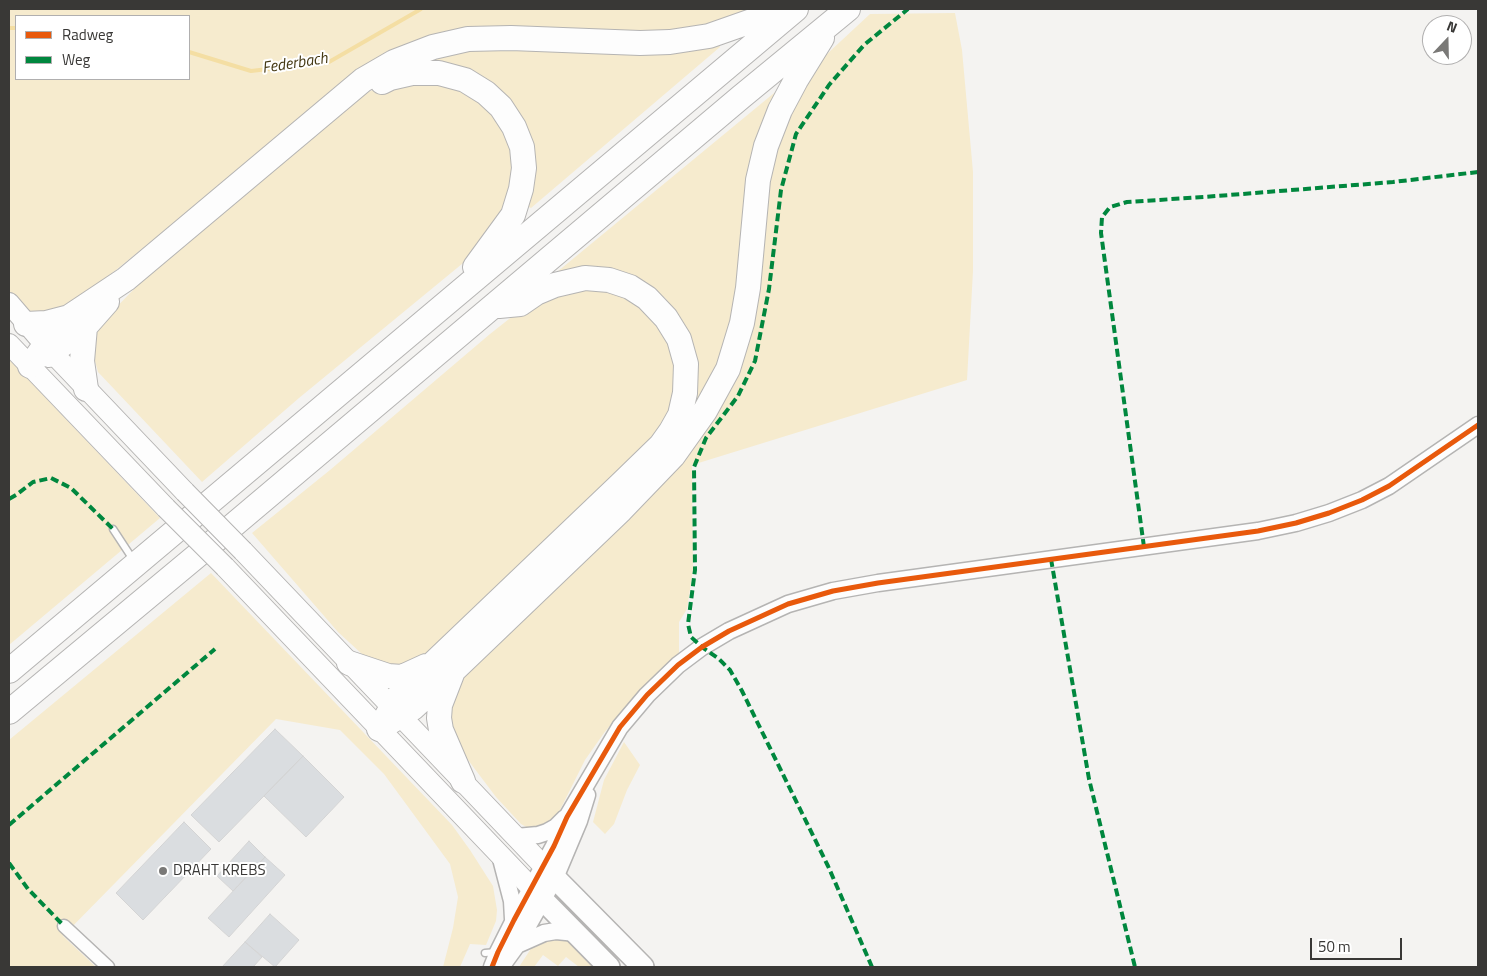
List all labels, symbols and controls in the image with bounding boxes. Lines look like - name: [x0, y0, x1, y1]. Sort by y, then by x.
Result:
- legend: [15, 15, 190, 80]
- north arrow: [1422, 15, 1472, 65]
- text: N: [1444, 15, 1460, 38]
- text: Radweg: [62, 23, 113, 46]
- text: Weg: [62, 48, 90, 71]
- water label: Federbach: [261, 49, 329, 79]
- place label: DRAHT KREBS: [173, 862, 266, 880]
- marker: DRAHT KREBS: [157, 865, 169, 877]
- scale bar: [1312, 928, 1404, 960]
- text: 50 m: [1318, 935, 1351, 958]

